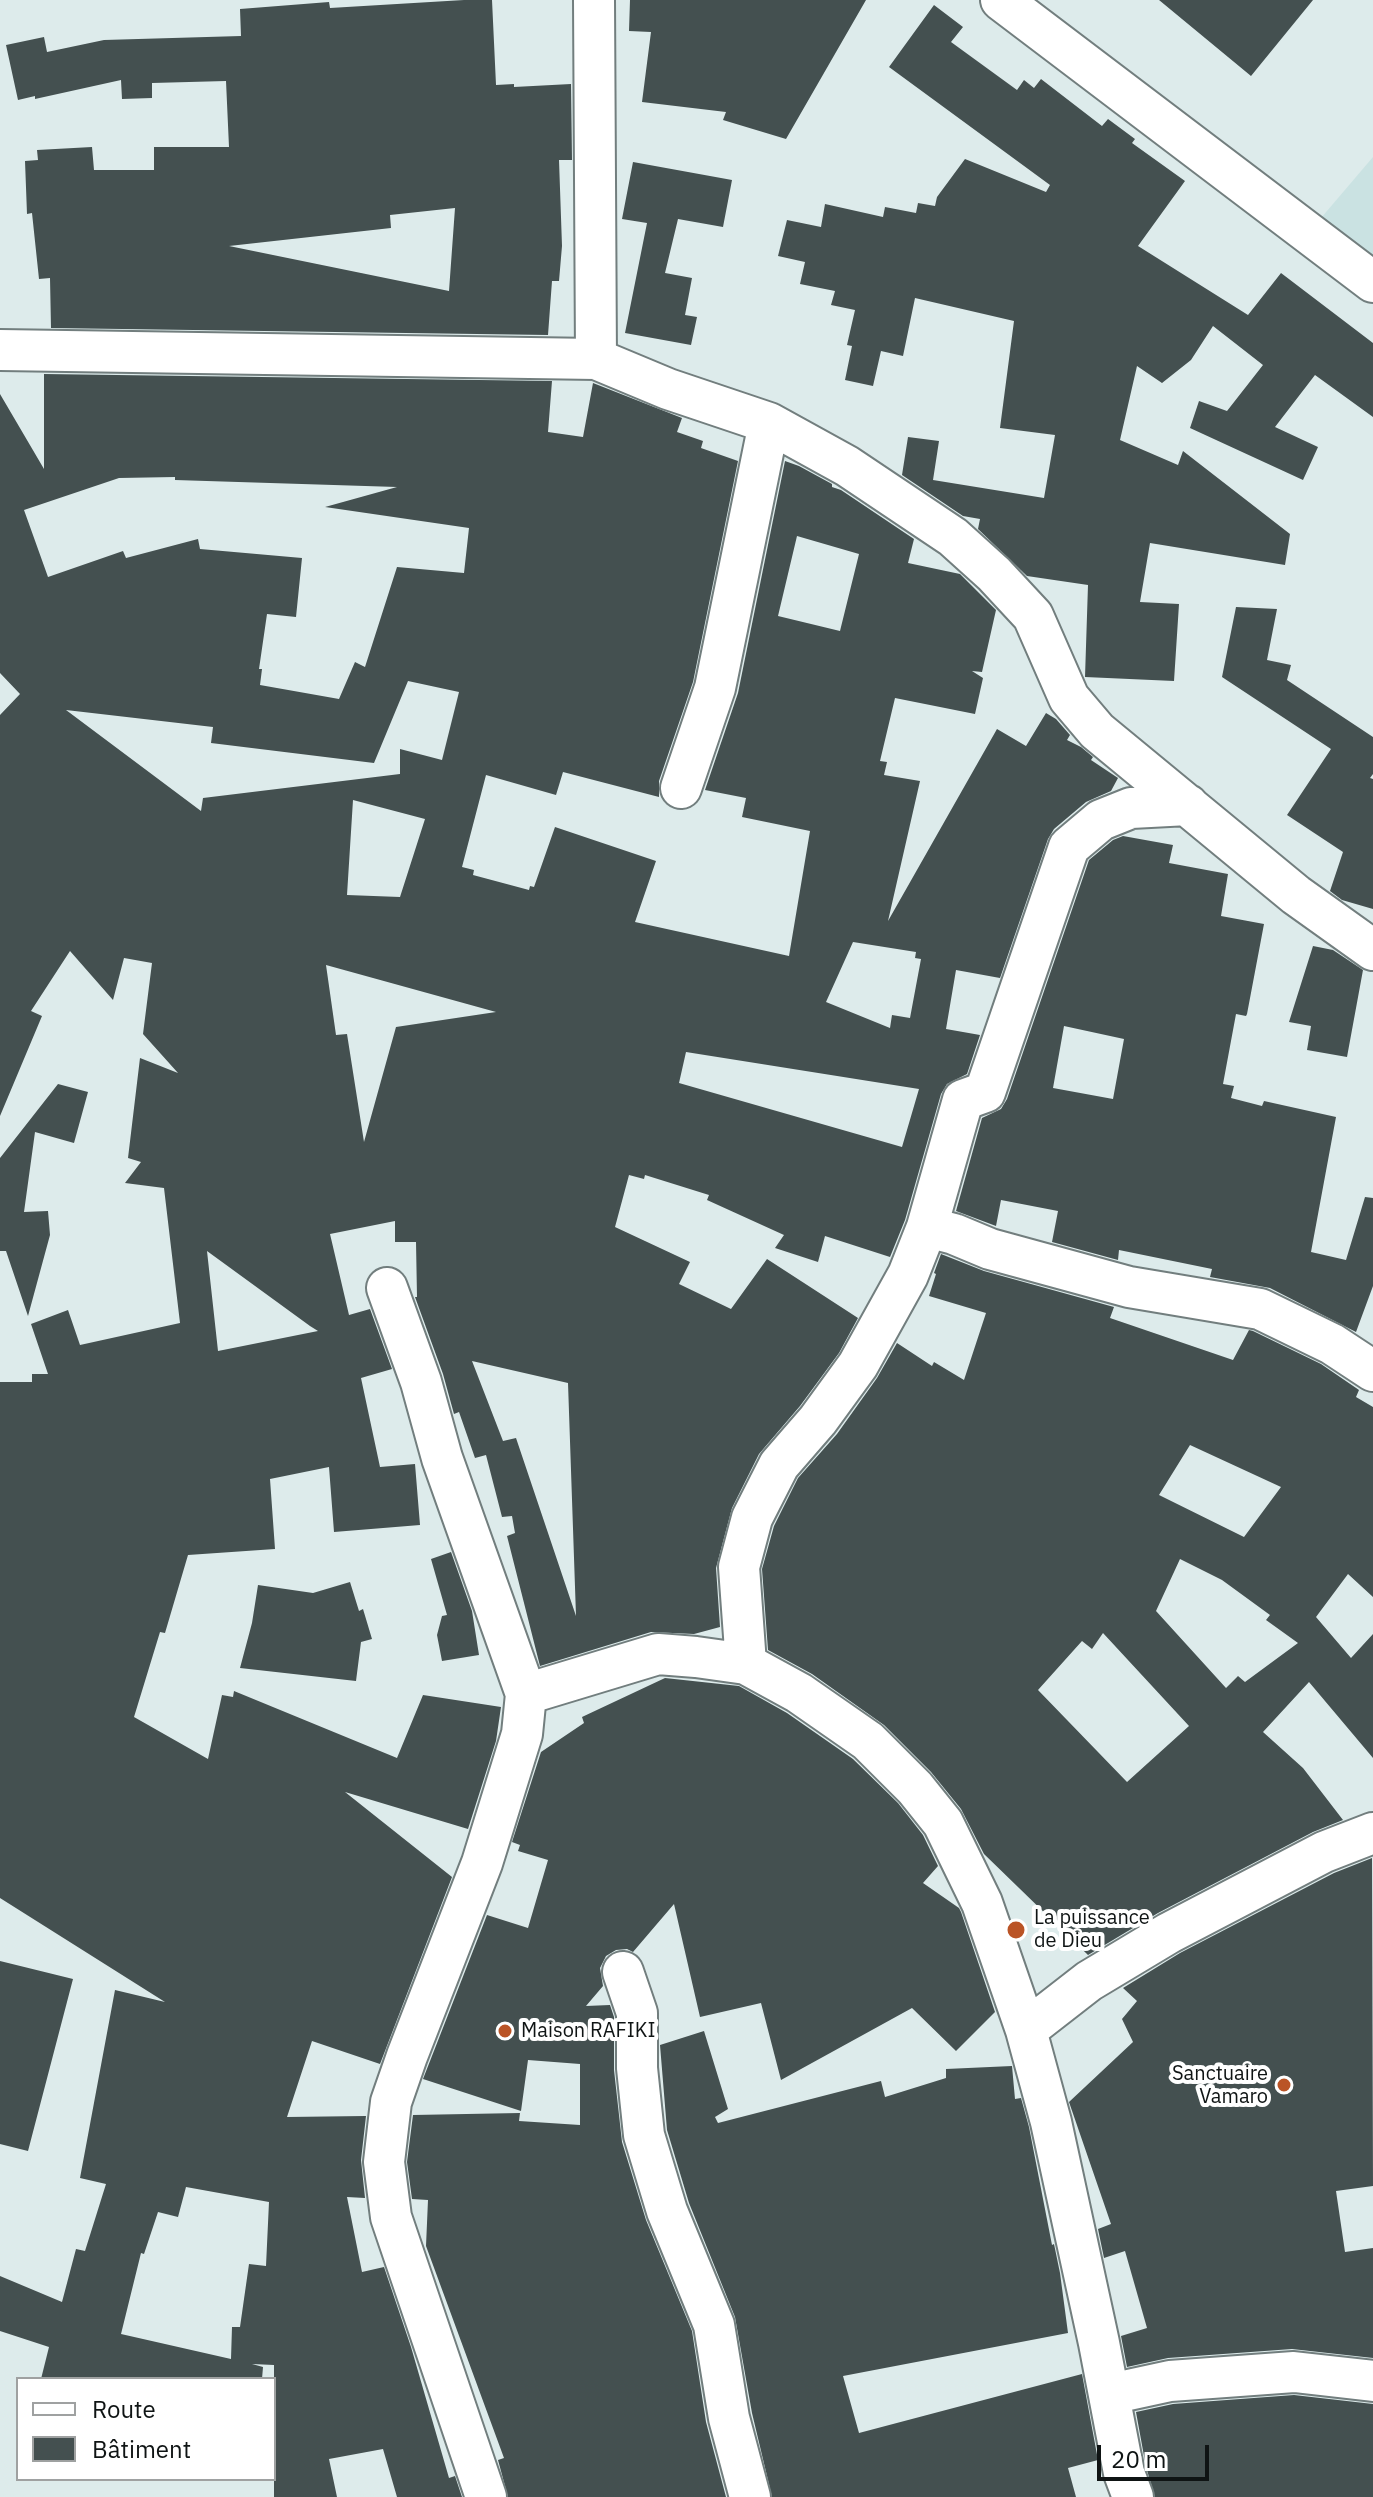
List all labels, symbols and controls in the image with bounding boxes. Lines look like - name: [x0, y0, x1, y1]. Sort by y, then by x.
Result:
- place label: La puissance de Dieu: [1034, 1906, 1150, 1953]
- marker: La puissance de Dieu: [1005, 1919, 1027, 1941]
- place label: Maison RAFIKI: [521, 2019, 655, 2043]
- marker: Maison RAFIKI: [496, 2022, 514, 2040]
- place label: Sanctuaire Vamaro: [1172, 2062, 1268, 2109]
- marker: Sanctuaire Vamaro: [1275, 2076, 1293, 2094]
- legend: [16, 2377, 276, 2481]
- text: Route: [92, 2393, 156, 2425]
- scale bar: [1101, 2429, 1213, 2479]
- text: Bâtiment: [92, 2433, 191, 2465]
- text: 20 m: [1111, 2443, 1166, 2475]

